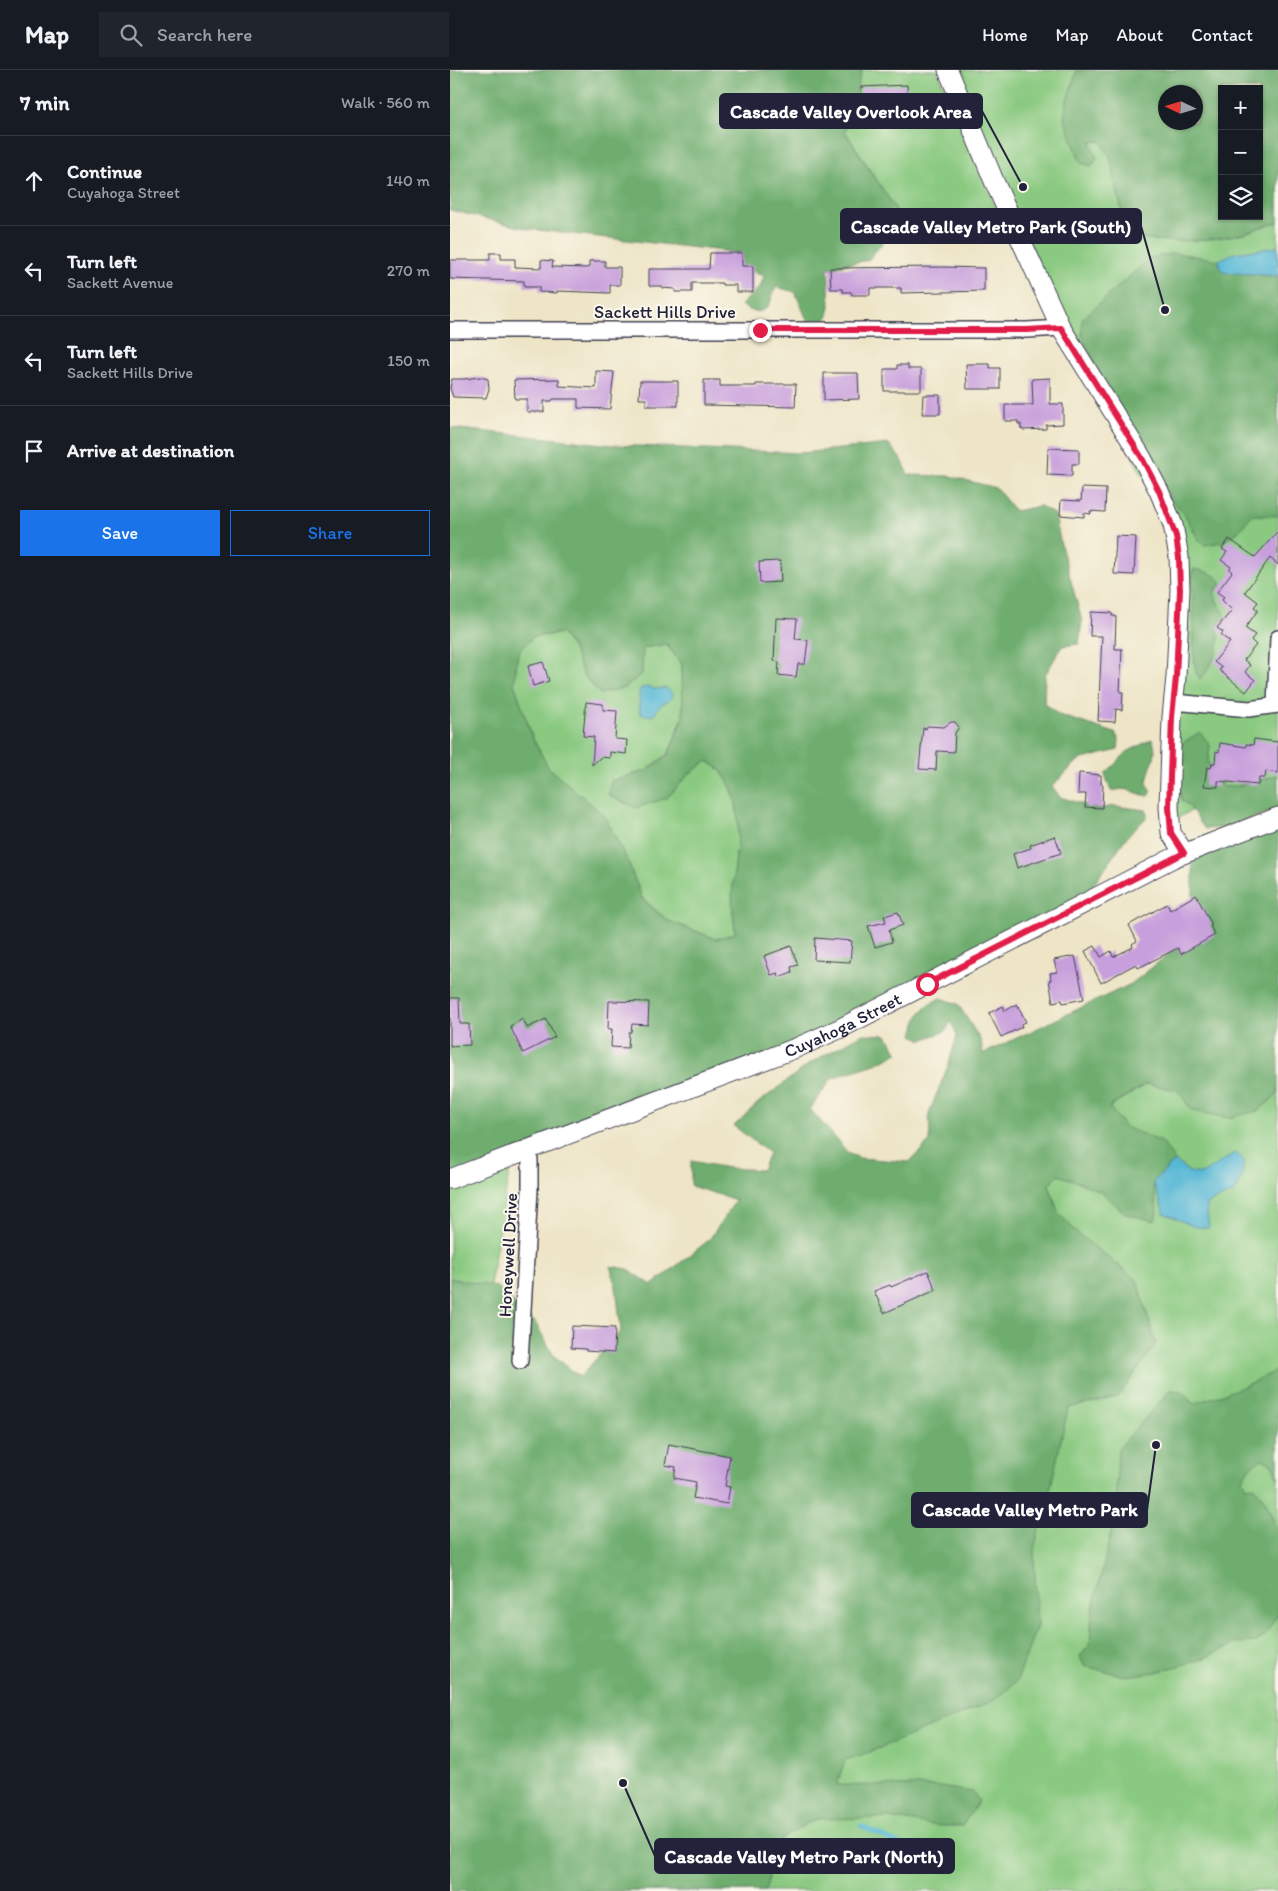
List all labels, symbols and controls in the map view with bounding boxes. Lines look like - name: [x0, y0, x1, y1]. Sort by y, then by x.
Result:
- search box: [99, 12, 449, 57]
- text: Map: [25, 20, 69, 49]
- icon: search: [117, 21, 145, 49]
- text: Search here: [157, 23, 252, 46]
- text: Home: [982, 24, 1028, 46]
- text: Map: [1056, 24, 1089, 46]
- text: About: [1117, 24, 1163, 46]
- text: Contact: [1191, 24, 1253, 46]
- north arrow: [1158, 85, 1203, 130]
- map controls: [1218, 85, 1263, 220]
- button: +: [1218, 85, 1263, 130]
- text: 7 min: [20, 90, 69, 115]
- text: Walk · 560 m: [341, 93, 430, 112]
- callout: Cascade Valley Overlook Area: [720, 94, 982, 128]
- text: Cascade Valley Overlook Area: [730, 100, 973, 123]
- button: −: [1218, 130, 1263, 175]
- text: Continue: [67, 160, 142, 183]
- icon: ahead: [20, 167, 48, 195]
- text: 140 m: [386, 171, 430, 190]
- button: layers: [1218, 175, 1263, 220]
- text: Cuyahoga Street: [67, 183, 180, 202]
- callout: Cascade Valley Metro Park (South): [841, 209, 1141, 243]
- text: Cascade Valley Metro Park (South): [851, 215, 1131, 238]
- text: Turn left: [67, 250, 137, 273]
- icon: left: [20, 257, 48, 285]
- text: 270 m: [387, 261, 430, 280]
- text: Sackett Avenue: [67, 273, 173, 292]
- street label: Sackett Hills Drive: [594, 301, 736, 323]
- route end: [749, 319, 772, 342]
- text: Turn left: [67, 340, 137, 363]
- icon: left: [20, 347, 48, 375]
- text: 150 m: [387, 351, 430, 370]
- text: Sackett Hills Drive: [67, 363, 193, 382]
- icon: arrive: [20, 437, 48, 465]
- text: Arrive at destination: [67, 439, 234, 462]
- button: Save: [20, 510, 220, 556]
- button: Share: [230, 510, 430, 556]
- route start: [916, 973, 939, 996]
- street label: Cuyahoga Street: [781, 988, 905, 1062]
- street label: Honeywell Drive: [494, 1192, 522, 1318]
- callout: Cascade Valley Metro Park: [912, 1493, 1147, 1527]
- text: Cascade Valley Metro Park: [922, 1498, 1138, 1521]
- callout: Cascade Valley Metro Park (North): [655, 1839, 954, 1873]
- text: Cascade Valley Metro Park (North): [664, 1845, 944, 1868]

